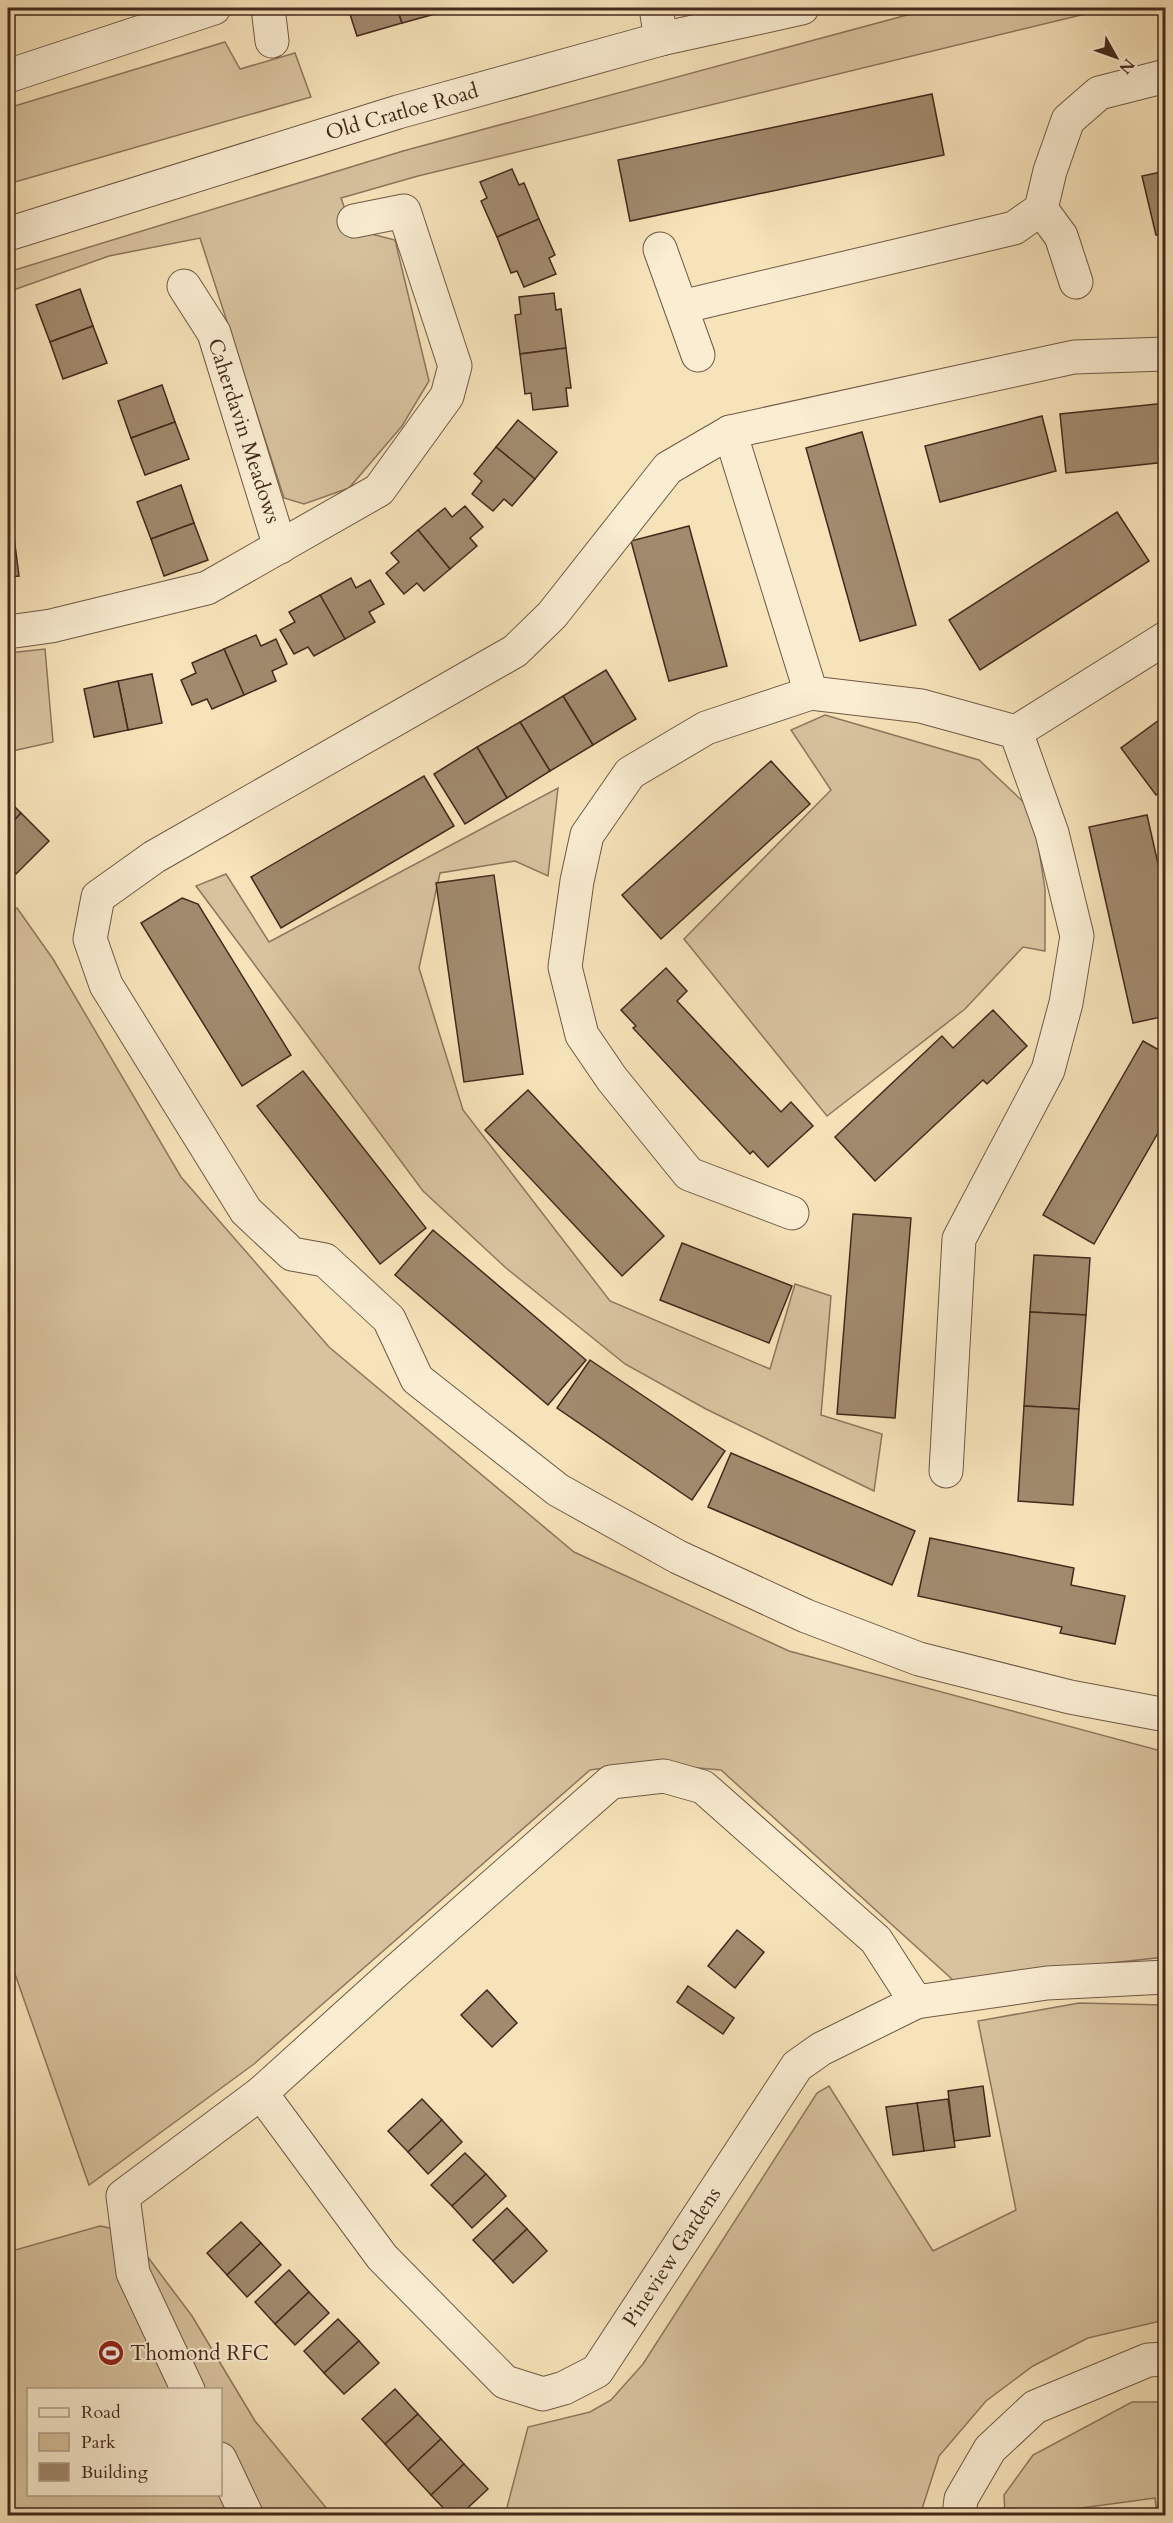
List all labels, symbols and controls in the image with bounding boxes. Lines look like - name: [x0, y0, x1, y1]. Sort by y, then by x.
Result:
- north arrow: [1086, 27, 1146, 87]
- text: N: [1114, 54, 1140, 78]
- street label: Old Cratloe Road: [322, 76, 482, 148]
- street label: Caherdavin Meadows: [200, 335, 288, 527]
- street label: Pineview Gardens: [616, 2181, 728, 2333]
- sports icon: Thomond RFC: [96, 2338, 126, 2368]
- place label: Thomond RFC: [130, 2339, 269, 2368]
- legend: [27, 2388, 222, 2496]
- text: Road: [81, 2400, 121, 2425]
- text: Park: [81, 2430, 116, 2455]
- text: Building: [81, 2460, 149, 2485]

